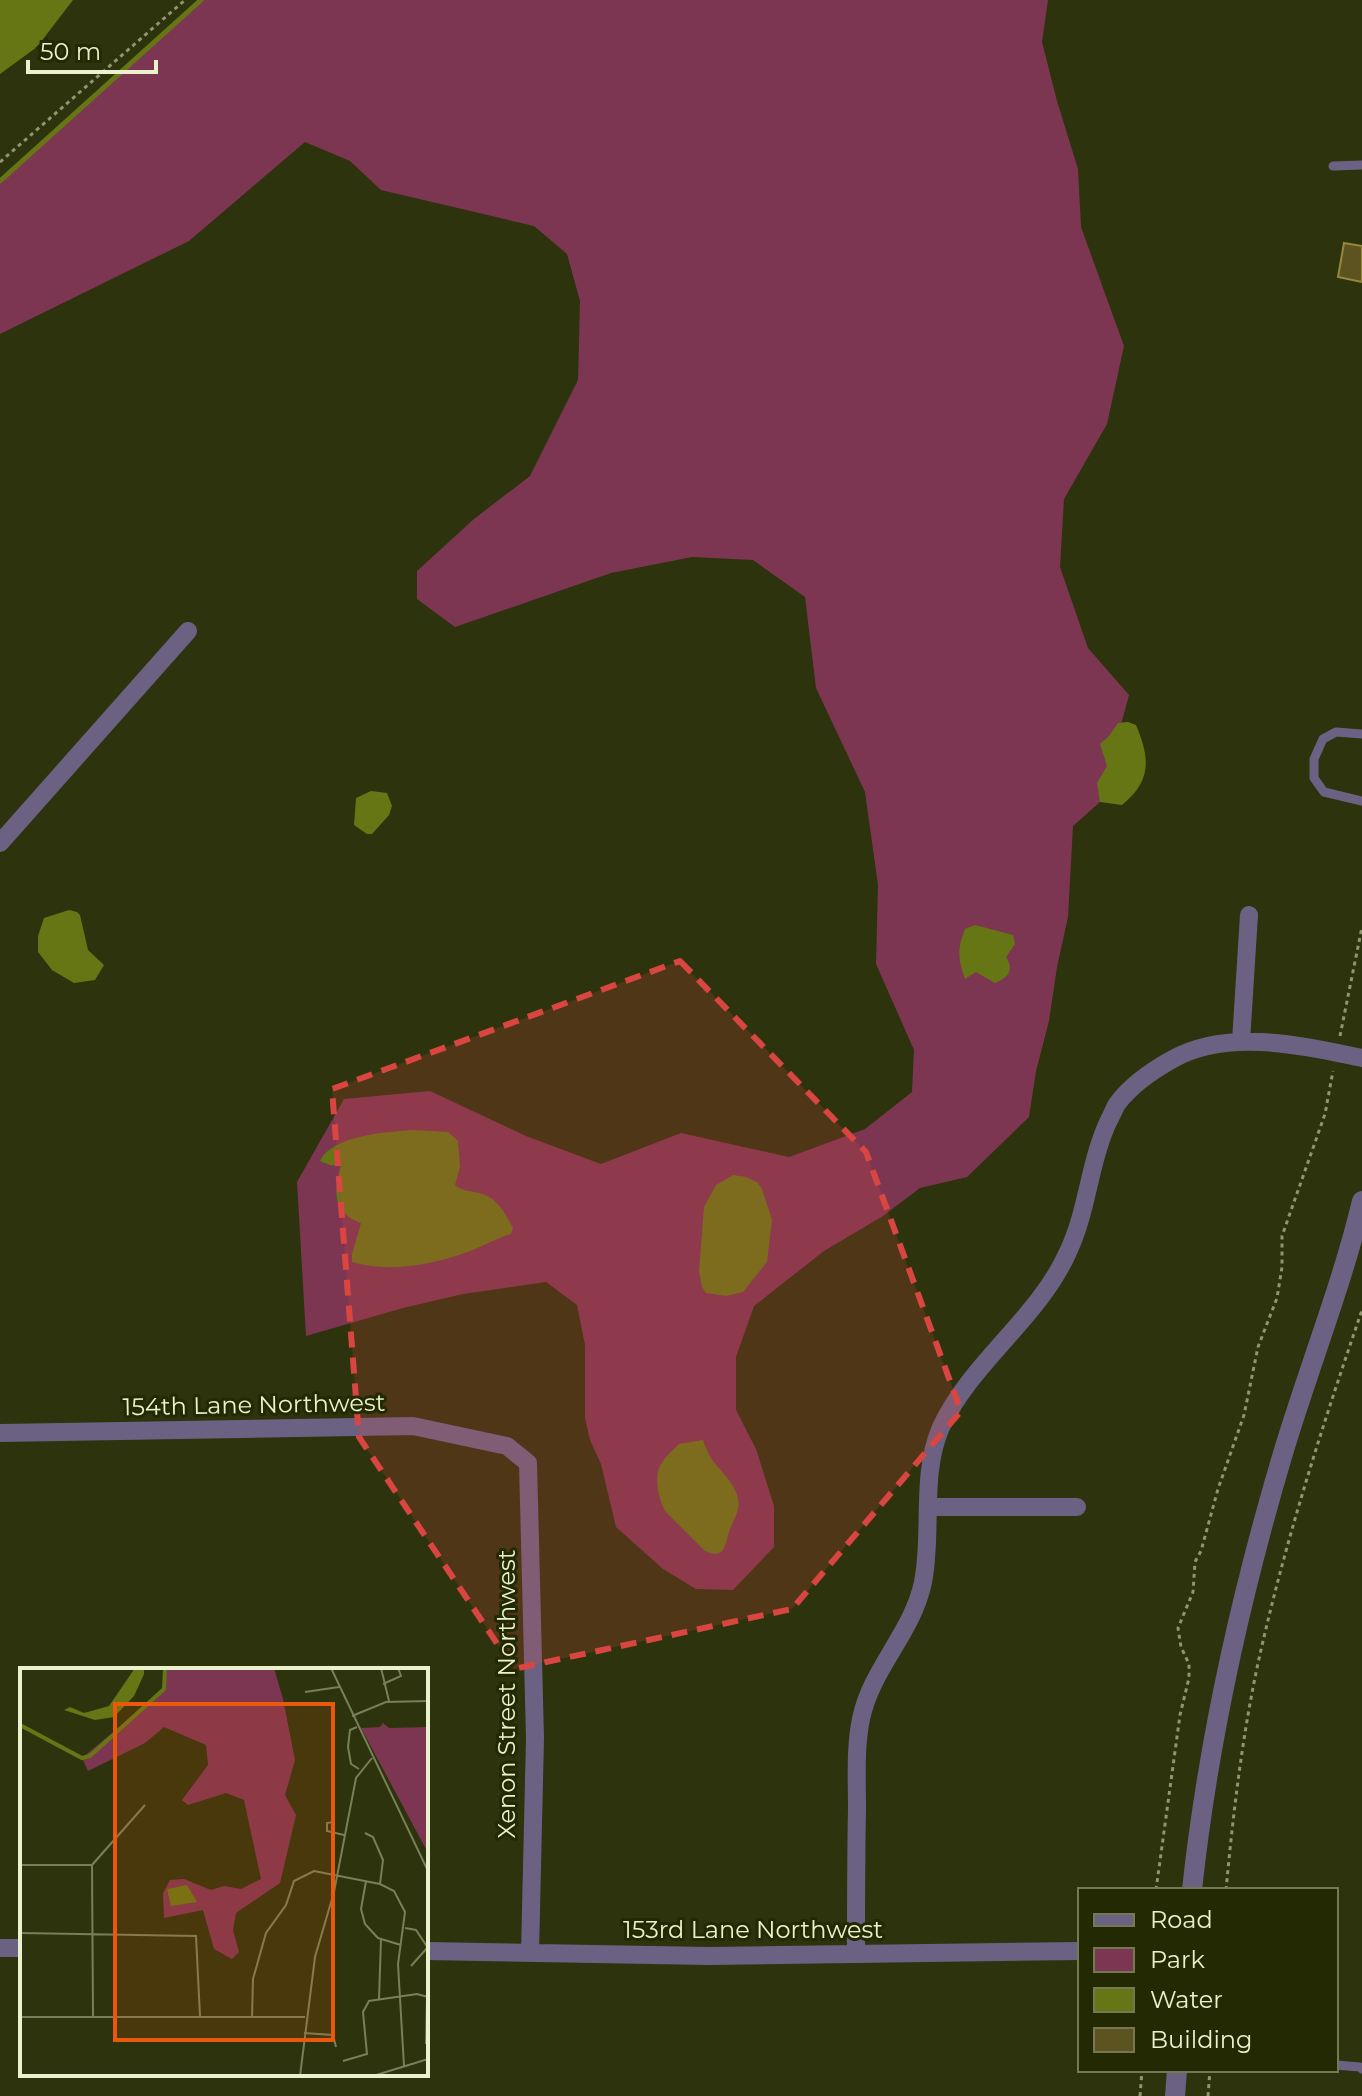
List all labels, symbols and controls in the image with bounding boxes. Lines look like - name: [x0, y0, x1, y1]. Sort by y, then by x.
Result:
- scale bar: [28, 24, 156, 74]
- text: 50 m: [40, 37, 101, 66]
- street label: 154th Lane Northwest: [122, 1388, 386, 1421]
- street label: Xenon Street Northwest: [492, 1549, 521, 1839]
- inset map: [20, 1668, 428, 2076]
- legend: [1078, 1888, 1338, 2072]
- text: Road: [1150, 1905, 1213, 1934]
- street label: 153rd Lane Northwest: [623, 1915, 883, 1944]
- text: Park: [1150, 1945, 1205, 1974]
- text: Water: [1150, 1985, 1223, 2014]
- text: Building: [1150, 2025, 1253, 2054]

